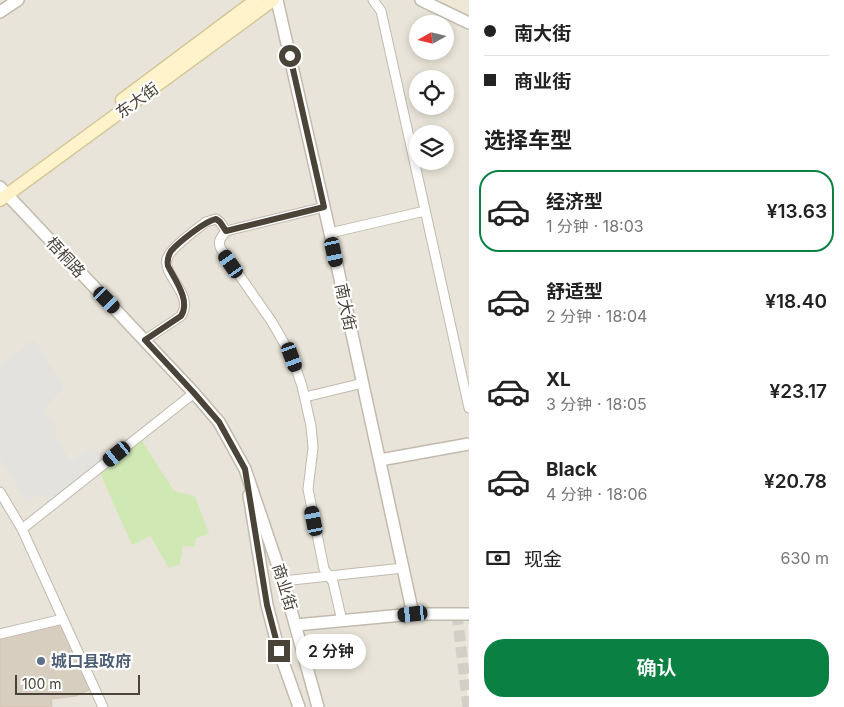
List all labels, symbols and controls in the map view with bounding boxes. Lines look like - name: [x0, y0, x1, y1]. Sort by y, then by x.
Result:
- north arrow: [409, 15, 454, 60]
- map controls: [409, 15, 454, 170]
- text: 南大街: [514, 22, 571, 45]
- route start: [279, 45, 301, 67]
- button: locate: [409, 70, 454, 115]
- text: 商业街: [514, 70, 571, 93]
- street label: 东大街: [112, 78, 162, 122]
- button: layers: [409, 125, 454, 170]
- text: 选择车型: [484, 127, 572, 153]
- icon: car: [486, 189, 531, 234]
- text: 经济型: [546, 190, 603, 213]
- text: ¥13.63: [767, 200, 827, 223]
- text: 1 分钟 · 18:03: [546, 216, 644, 236]
- street label: 梧桐路: [42, 233, 90, 281]
- car: [323, 236, 344, 268]
- car: [216, 247, 245, 281]
- icon: car: [486, 279, 531, 324]
- text: 舒适型: [546, 280, 603, 303]
- street label: 南大街: [331, 281, 361, 333]
- car: [91, 284, 122, 316]
- text: ¥18.40: [765, 290, 827, 313]
- text: 2 分钟 · 18:04: [546, 306, 647, 326]
- car: [279, 340, 304, 374]
- text: XL: [546, 368, 571, 391]
- icon: car: [486, 369, 531, 414]
- text: ¥23.17: [769, 380, 827, 403]
- text: 3 分钟 · 18:05: [546, 394, 647, 414]
- car: [100, 439, 133, 469]
- text: Black: [546, 458, 597, 481]
- icon: car: [486, 459, 531, 504]
- text: ¥20.78: [764, 470, 827, 493]
- text: 4 分钟 · 18:06: [546, 484, 647, 504]
- car: [303, 505, 324, 537]
- icon: cash: [484, 544, 512, 572]
- text: 现金: [524, 548, 562, 571]
- text: 630 m: [781, 548, 829, 568]
- street label: 商业街: [268, 561, 302, 613]
- car: [397, 605, 428, 623]
- callout: 2 分钟: [296, 634, 366, 668]
- button: 确认: [484, 639, 829, 697]
- route end: [268, 640, 290, 662]
- text: 2 分钟: [308, 641, 354, 661]
- place label: 城口县政府: [51, 651, 131, 671]
- marker: 城口县政府: [35, 655, 47, 667]
- scale bar: [15, 672, 140, 695]
- text: 100 m: [22, 675, 62, 692]

